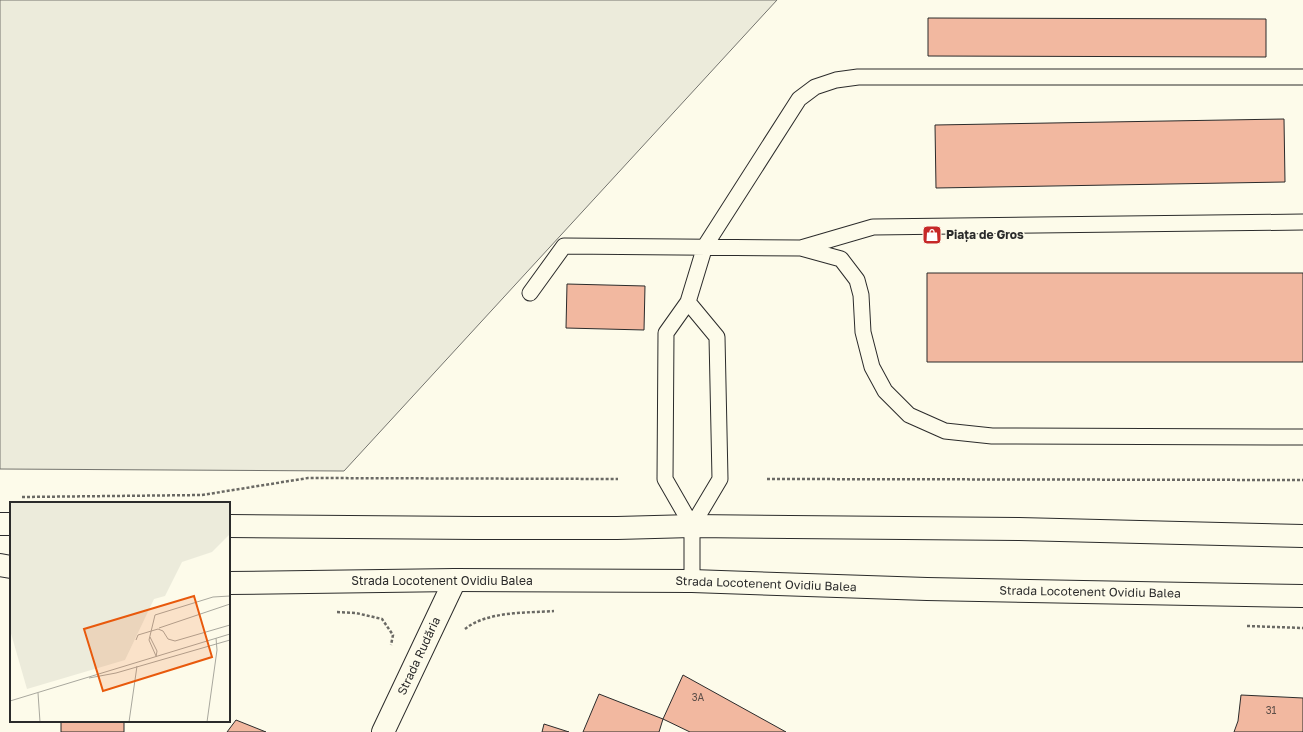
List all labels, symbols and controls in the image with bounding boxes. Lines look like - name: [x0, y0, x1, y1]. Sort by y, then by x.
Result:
- shop icon: Piața de Gros: [921, 224, 943, 246]
- place label: Piața de Gros: [946, 227, 1024, 242]
- inset map: [10, 502, 230, 722]
- street label: Strada Locotenent Ovidiu Balea: [351, 573, 533, 588]
- street label: Strada Locotenent Ovidiu Balea: [675, 573, 857, 594]
- street label: Strada Locotenent Ovidiu Balea: [999, 582, 1181, 601]
- street label: Strada Rudăria: [394, 614, 443, 697]
- house number: 3A: [692, 691, 705, 703]
- house number: 31: [1266, 704, 1276, 716]

